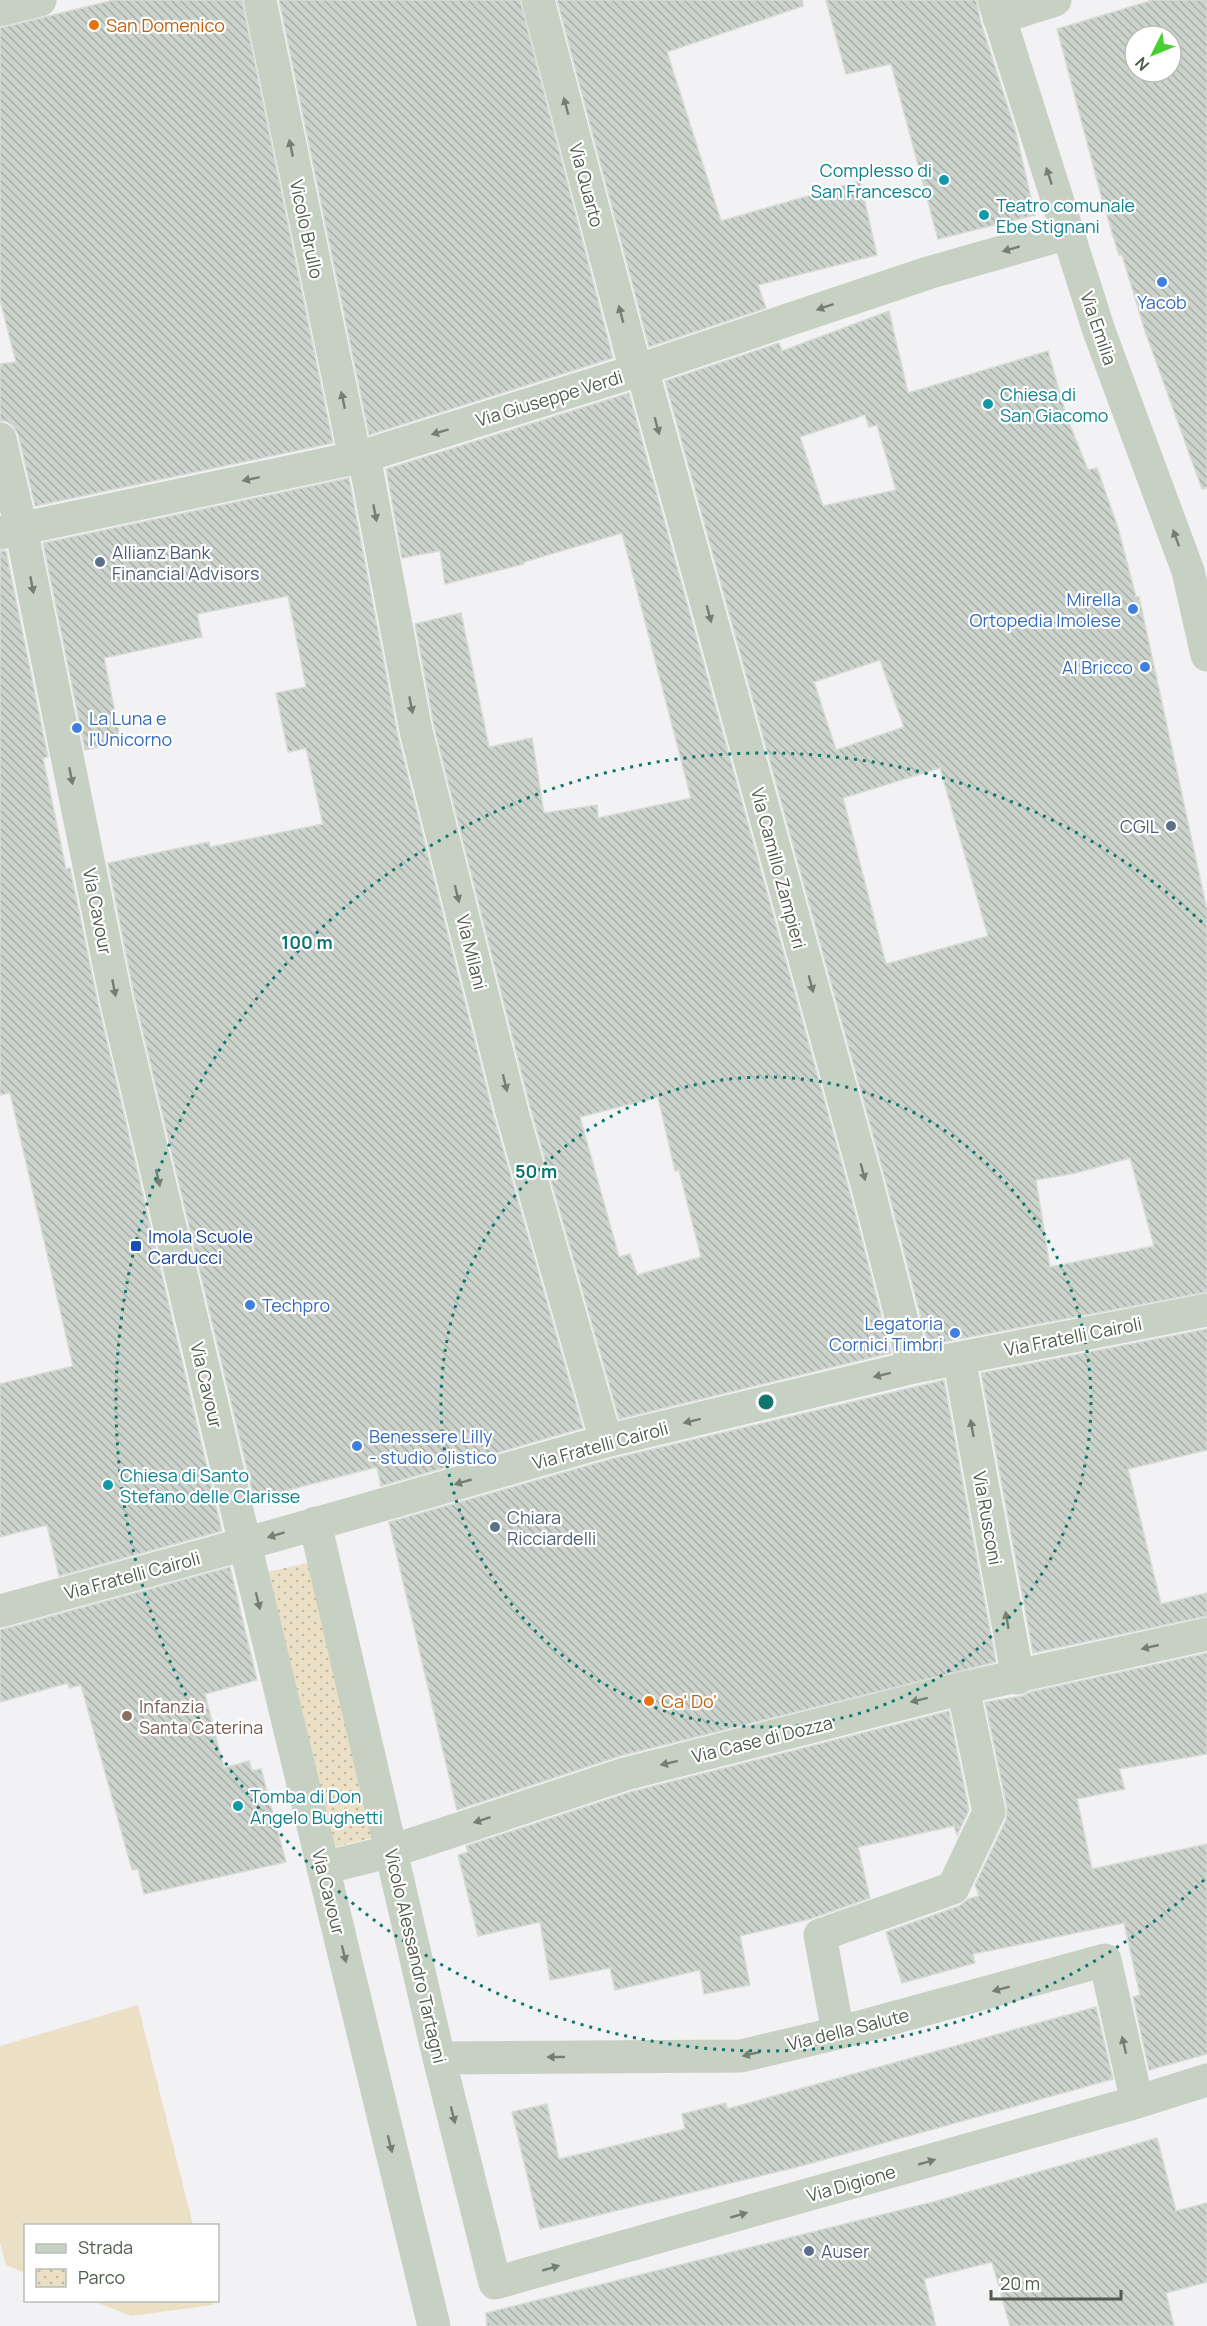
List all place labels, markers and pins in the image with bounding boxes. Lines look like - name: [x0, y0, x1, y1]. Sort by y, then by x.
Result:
- place label: San Domenico: [106, 13, 225, 37]
- marker: San Domenico: [87, 18, 101, 32]
- place label: Complesso di San Francesco: [811, 158, 932, 203]
- marker: Complesso di San Francesco: [937, 173, 951, 187]
- place label: Teatro comunale Ebe Stignani: [996, 193, 1135, 238]
- marker: Teatro comunale Ebe Stignani: [977, 208, 991, 222]
- marker: Yacob: [1155, 275, 1169, 289]
- place label: Yacob: [1137, 290, 1187, 314]
- place label: Chiesa di San Giacomo: [1000, 382, 1108, 427]
- marker: Chiesa di San Giacomo: [981, 397, 995, 411]
- place label: Allianz Bank Financial Advisors: [112, 540, 259, 585]
- marker: Allianz Bank Financial Advisors: [93, 555, 107, 569]
- place label: Mirella Ortopedia Imolese: [970, 587, 1121, 632]
- marker: Mirella Ortopedia Imolese: [1126, 602, 1140, 616]
- place label: Al Bricco: [1062, 655, 1133, 679]
- marker: Al Bricco: [1138, 660, 1152, 674]
- place label: La Luna e l'Unicorno: [89, 706, 172, 751]
- marker: La Luna e l'Unicorno: [70, 721, 84, 735]
- place label: CGIL: [1120, 814, 1159, 838]
- marker: CGIL: [1164, 819, 1178, 833]
- place label: Imola Scuole Carducci: [148, 1224, 253, 1269]
- marker: Imola Scuole Carducci: [129, 1239, 143, 1253]
- place label: Techpro: [262, 1293, 330, 1317]
- marker: Techpro: [243, 1298, 257, 1312]
- place label: Legatoria Cornici Timbri: [829, 1311, 943, 1356]
- marker: Legatoria Cornici Timbri: [948, 1326, 962, 1340]
- centre of rings: [756, 1392, 776, 1412]
- place label: Benessere Lilly - studio olistico: [369, 1424, 497, 1469]
- marker: Benessere Lilly - studio olistico: [350, 1439, 364, 1453]
- place label: Chiesa di Santo Stefano delle Clarisse: [120, 1463, 300, 1508]
- marker: Chiesa di Santo Stefano delle Clarisse: [101, 1478, 115, 1492]
- place label: Chiara Ricciardelli: [507, 1505, 596, 1550]
- marker: Chiara Ricciardelli: [488, 1520, 502, 1534]
- place label: Ca' Do': [661, 1689, 717, 1713]
- place label: Infanzia Santa Caterina: [139, 1694, 263, 1739]
- marker: Ca' Do': [642, 1694, 656, 1708]
- marker: Infanzia Santa Caterina: [120, 1709, 134, 1723]
- place label: Tomba di Don Angelo Bughetti: [250, 1784, 383, 1829]
- marker: Tomba di Don Angelo Bughetti: [231, 1799, 245, 1813]
- place label: Auser: [821, 2239, 870, 2263]
- marker: Auser: [802, 2244, 816, 2258]

